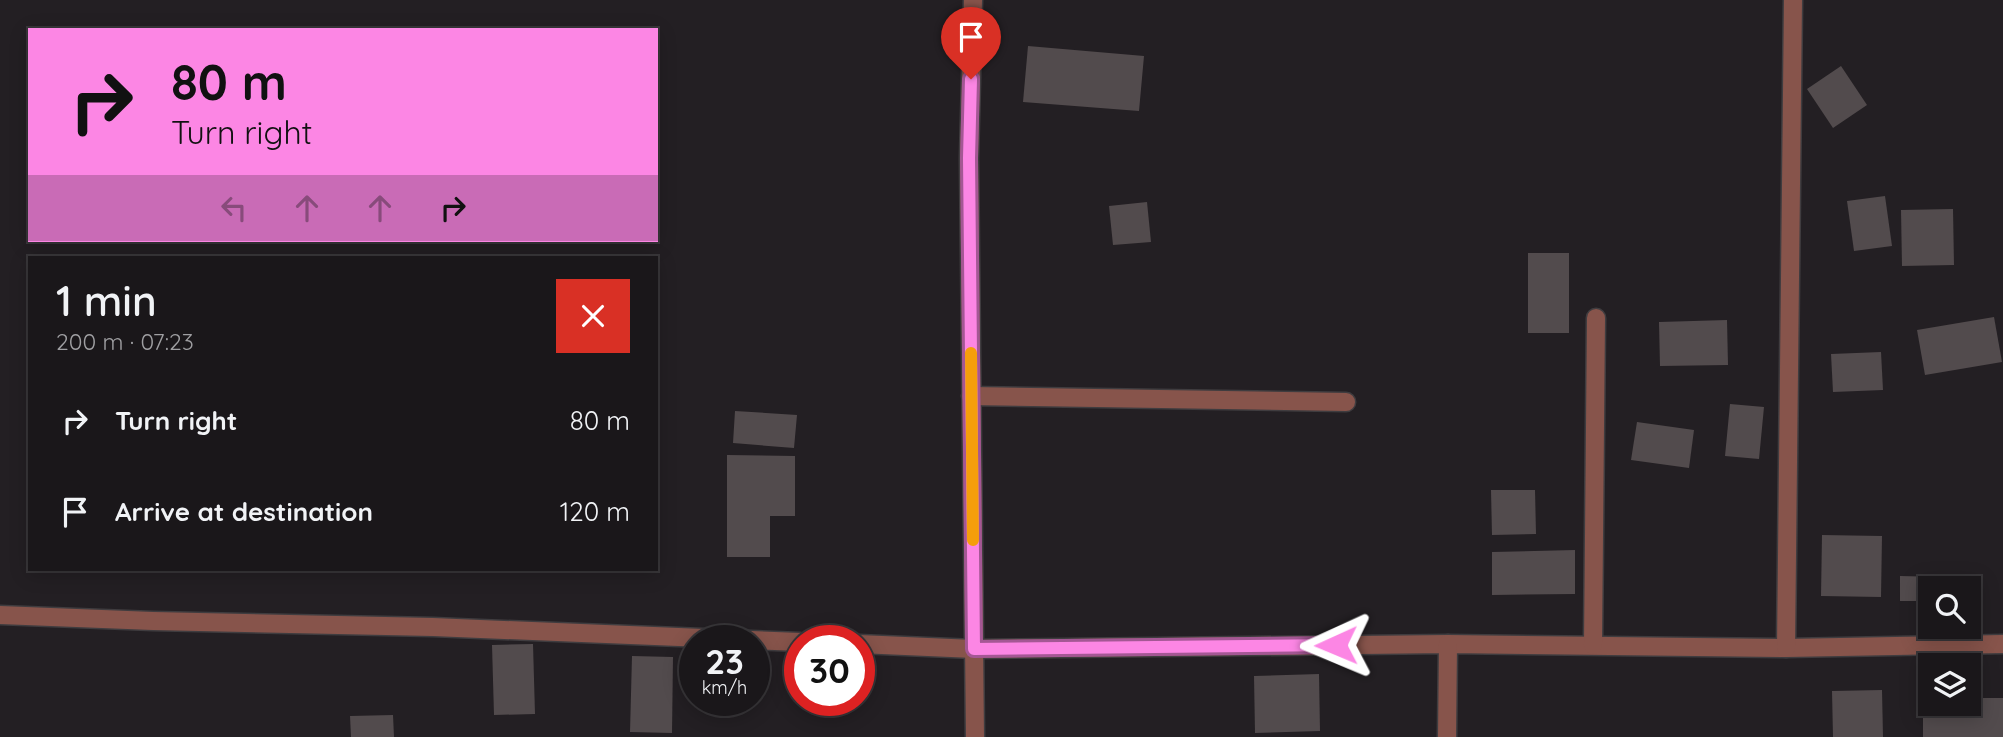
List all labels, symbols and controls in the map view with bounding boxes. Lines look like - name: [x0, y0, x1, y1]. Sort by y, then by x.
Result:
- pin: [941, 7, 1001, 79]
- icon: arrive: [952, 18, 990, 56]
- text: 80 m: [171, 51, 287, 112]
- icon: right: [56, 56, 147, 147]
- text: Turn right: [171, 112, 312, 152]
- icon: left: [215, 189, 253, 227]
- icon: ahead: [288, 189, 326, 227]
- icon: ahead: [361, 189, 399, 227]
- icon: right: [434, 189, 472, 227]
- text: 1 min: [56, 274, 157, 327]
- button: close: [556, 279, 630, 353]
- text: 200 m · 07:23: [56, 327, 194, 356]
- icon: right: [56, 402, 94, 440]
- text: Turn right: [115, 404, 237, 437]
- text: 80 m: [570, 404, 630, 437]
- icon: arrive: [56, 493, 94, 531]
- text: Arrive at destination: [115, 495, 373, 528]
- text: 120 m: [560, 495, 630, 528]
- map controls: [1918, 576, 1981, 716]
- button: search: [1918, 576, 1981, 639]
- position arrow: [1299, 608, 1373, 682]
- speed limit sign: 30: [784, 625, 875, 716]
- text: 23: [705, 639, 744, 683]
- button: layers: [1918, 653, 1981, 716]
- text: km/h: [702, 676, 747, 699]

